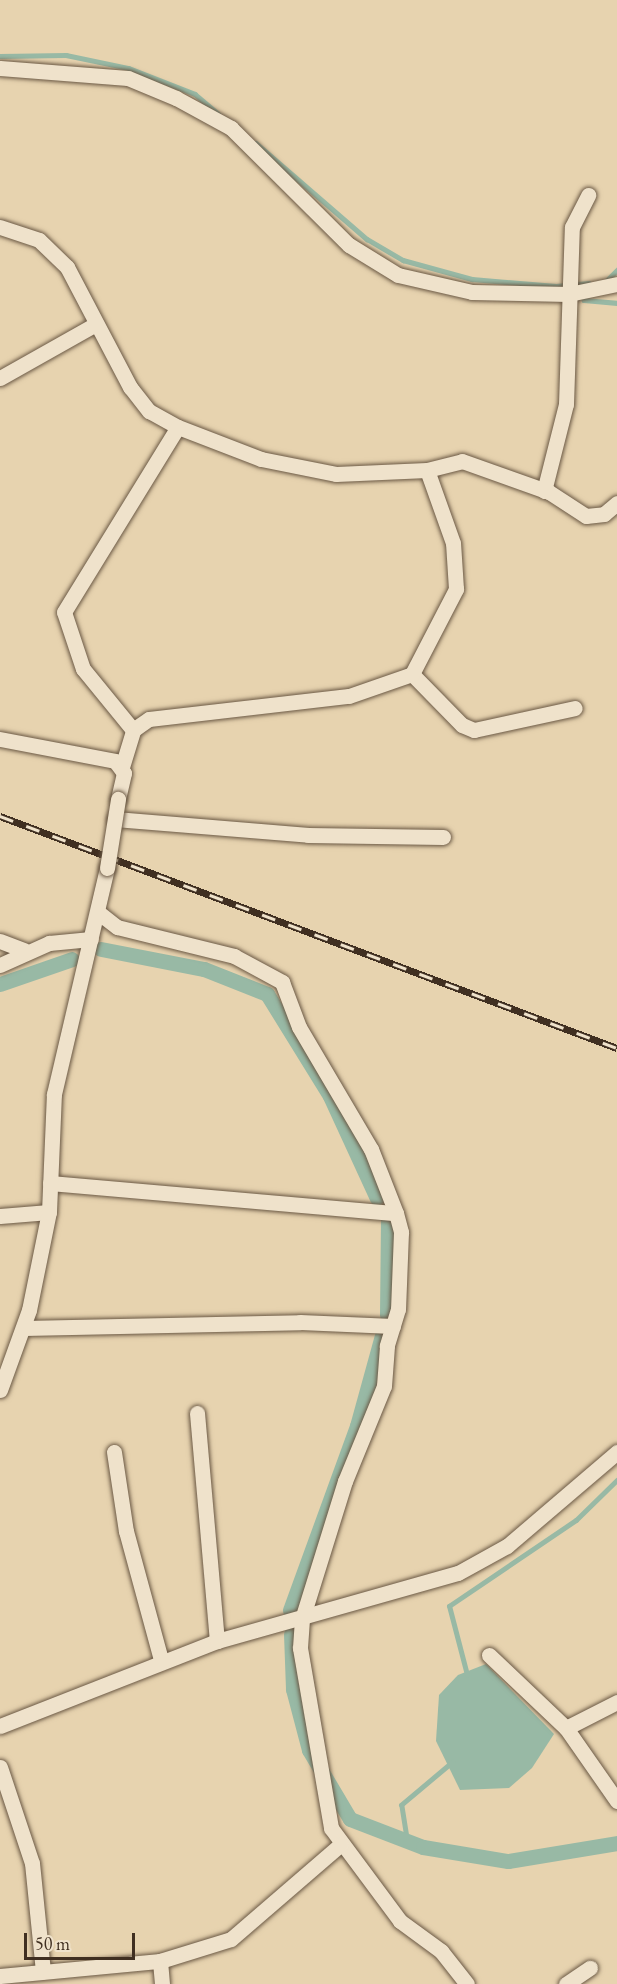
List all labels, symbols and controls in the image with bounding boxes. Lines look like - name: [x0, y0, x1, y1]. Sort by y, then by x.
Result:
- scale bar: [27, 1921, 138, 1959]
- text: 50 m: [35, 1932, 70, 1955]

